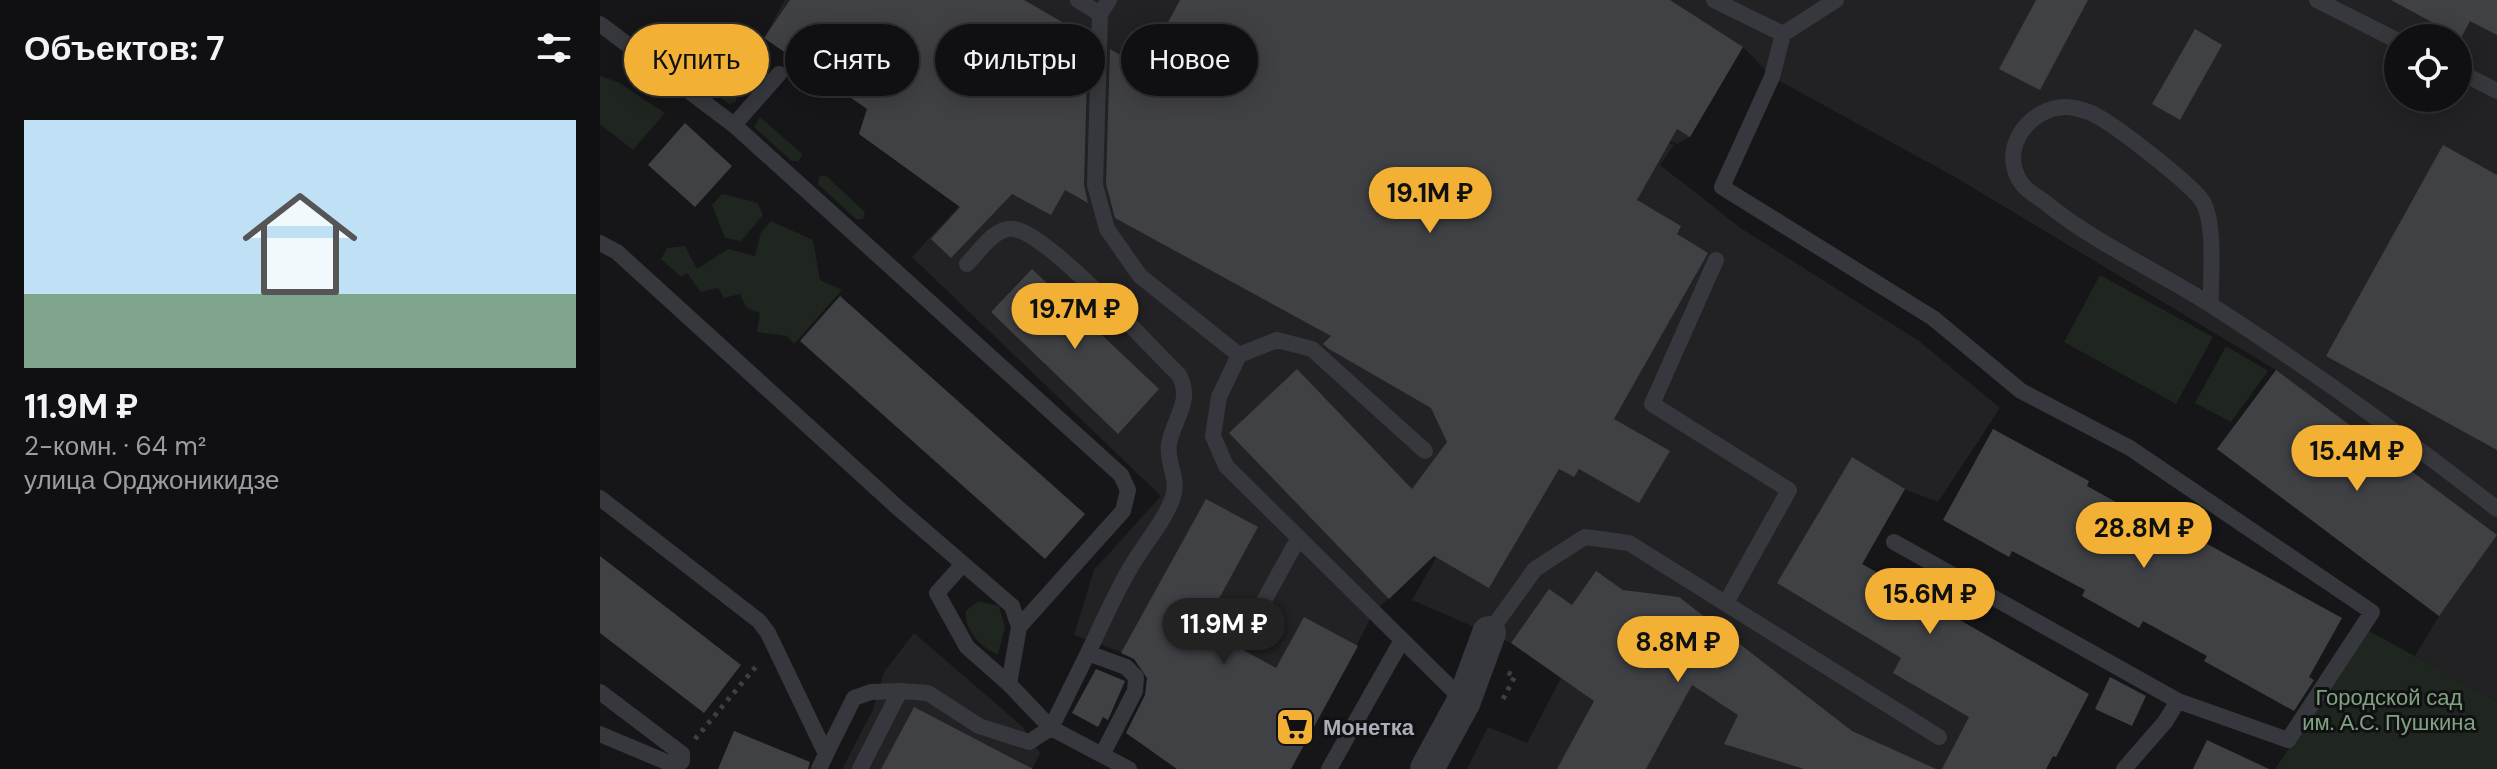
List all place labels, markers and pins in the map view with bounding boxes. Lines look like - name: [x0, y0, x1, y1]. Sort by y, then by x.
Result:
- pin: 19.1M ₽: [1356, 167, 1504, 235]
- pin: 19.7M ₽: [1001, 283, 1149, 351]
- pin: 15.4M ₽: [2283, 425, 2431, 493]
- pin: 28.8M ₽: [2070, 502, 2218, 570]
- pin: 15.6M ₽: [1856, 568, 2004, 636]
- pin: 11.9M ₽: [1150, 598, 1298, 666]
- pin: 8.8M ₽: [1613, 616, 1743, 684]
- supermarket icon: Монетка: [1274, 706, 1316, 748]
- place label: Монетка: [1323, 713, 1415, 742]

